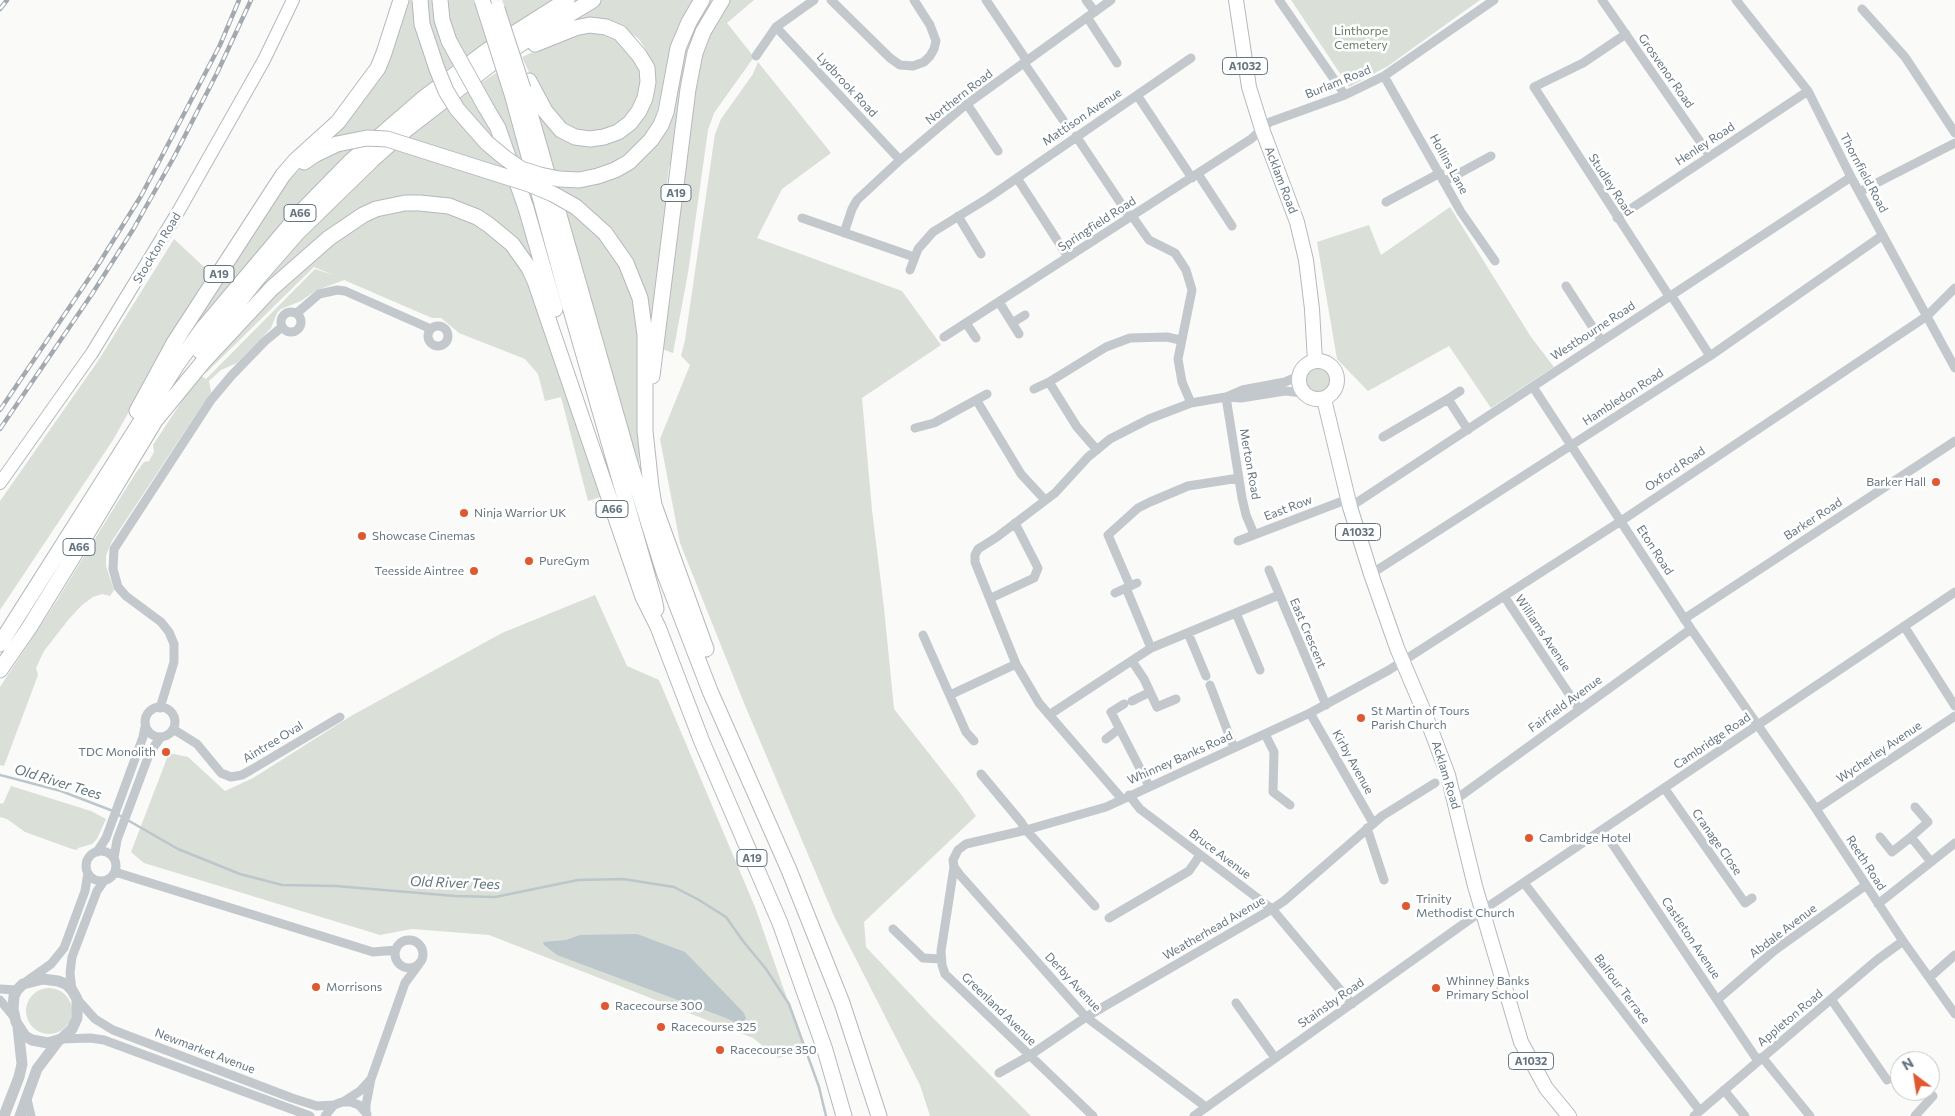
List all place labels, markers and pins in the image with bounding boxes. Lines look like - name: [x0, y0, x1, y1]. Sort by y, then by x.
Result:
- place label: Barker Hall: [1866, 475, 1926, 489]
- marker: Barker Hall: [1930, 476, 1942, 488]
- place label: Ninja Warrior UK: [474, 506, 566, 520]
- marker: Ninja Warrior UK: [458, 507, 470, 519]
- place label: Showcase Cinemas: [372, 529, 475, 543]
- marker: Showcase Cinemas: [356, 530, 368, 542]
- place label: PureGym: [539, 554, 589, 568]
- marker: PureGym: [523, 555, 535, 567]
- place label: Teesside Aintree: [375, 564, 464, 578]
- marker: Teesside Aintree: [468, 565, 480, 577]
- place label: St Martin of Tours Parish Church: [1371, 704, 1470, 732]
- marker: St Martin of Tours Parish Church: [1355, 712, 1367, 724]
- place label: TDC Monolith: [78, 745, 156, 759]
- marker: TDC Monolith: [160, 746, 172, 758]
- place label: Cambridge Hotel: [1539, 831, 1631, 845]
- marker: Cambridge Hotel: [1523, 832, 1535, 844]
- place label: Trinity Methodist Church: [1416, 892, 1515, 920]
- marker: Trinity Methodist Church: [1400, 900, 1412, 912]
- place label: Whinney Banks Primary School: [1446, 974, 1529, 1002]
- place label: Morrisons: [326, 980, 382, 994]
- marker: Morrisons: [310, 981, 322, 993]
- marker: Whinney Banks Primary School: [1430, 982, 1442, 994]
- place label: Racecourse 300: [615, 999, 703, 1013]
- marker: Racecourse 300: [599, 1000, 611, 1012]
- place label: Racecourse 325: [671, 1020, 756, 1034]
- marker: Racecourse 325: [655, 1021, 667, 1033]
- place label: Racecourse 350: [730, 1043, 817, 1057]
- marker: Racecourse 350: [714, 1044, 726, 1056]

